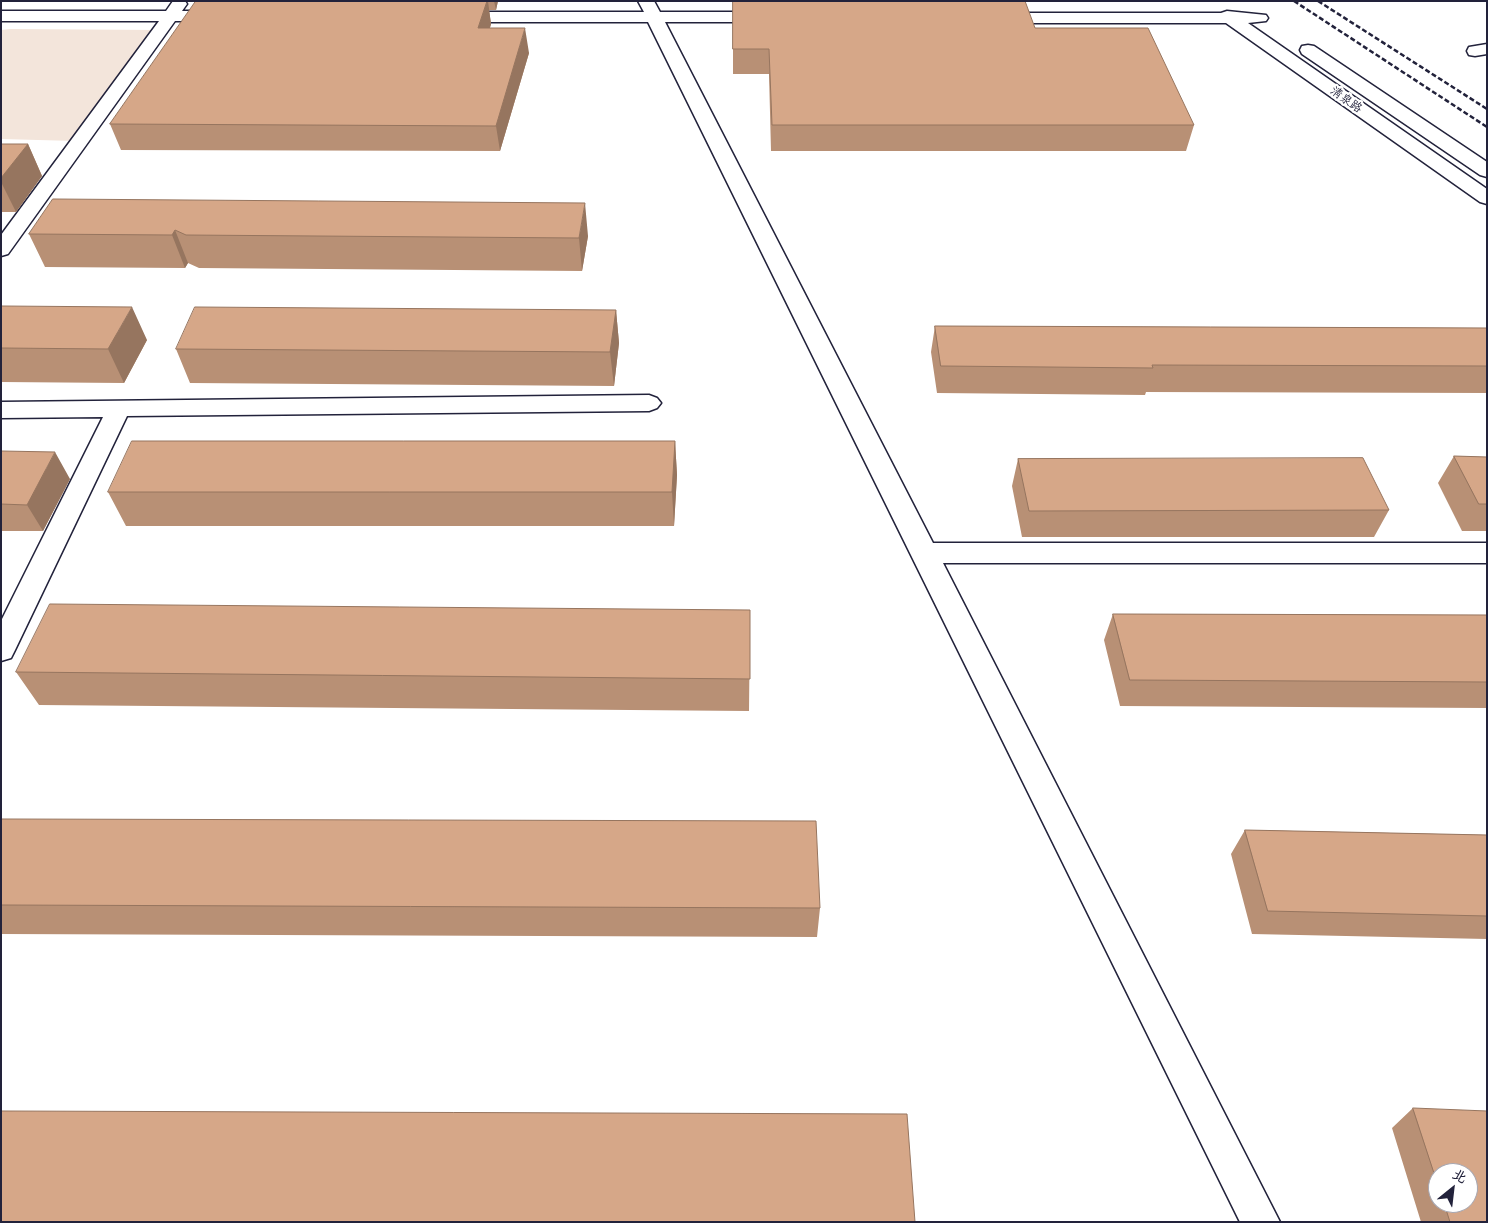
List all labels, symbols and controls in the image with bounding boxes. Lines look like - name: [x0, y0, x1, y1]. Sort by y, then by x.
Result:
- street label: 清泉路: [1327, 84, 1365, 116]
- north arrow: [1428, 1163, 1478, 1213]
- text: 北: [1449, 1164, 1470, 1187]

